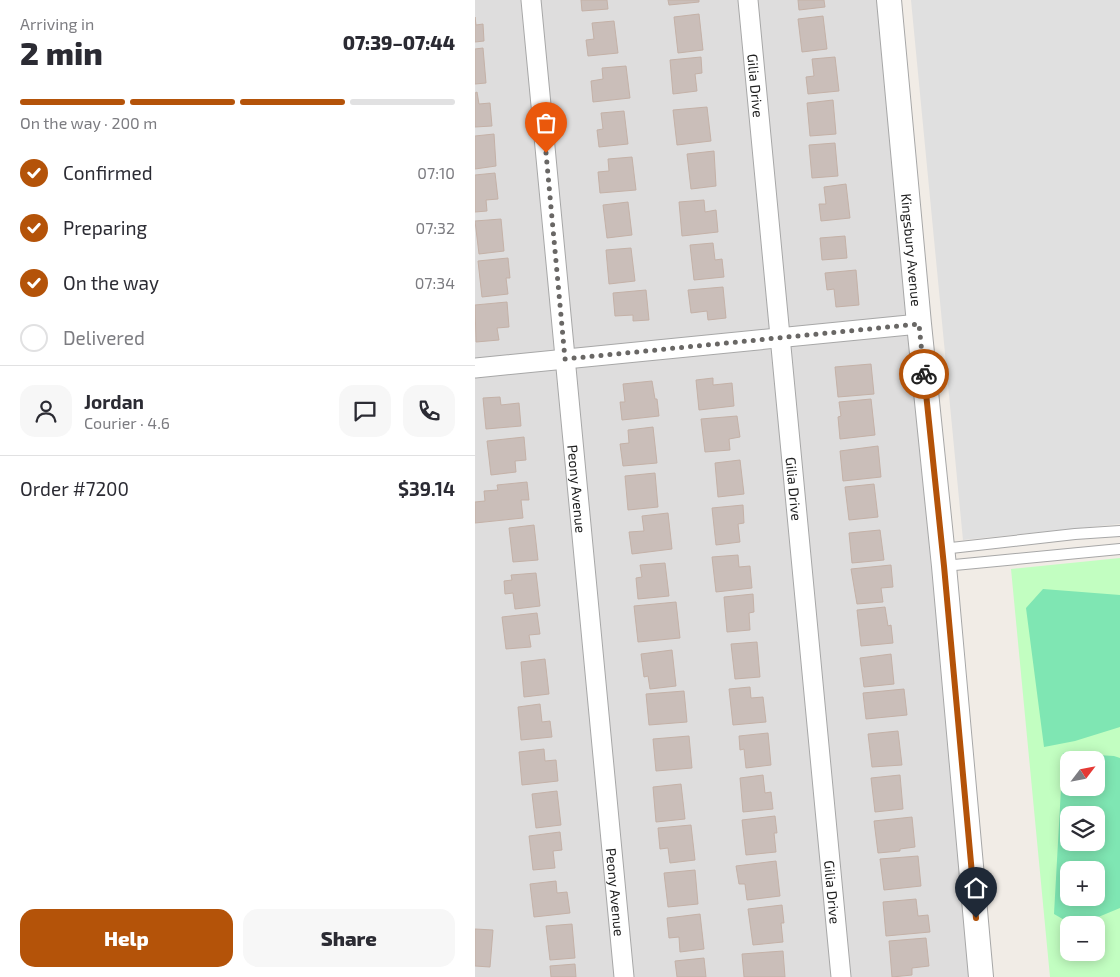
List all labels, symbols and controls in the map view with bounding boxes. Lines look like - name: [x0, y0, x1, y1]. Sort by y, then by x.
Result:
- text: Arriving in: [20, 14, 94, 33]
- text: 07:39–07:44: [343, 31, 455, 54]
- text: 2 min: [20, 33, 103, 71]
- street label: Gilia Drive: [745, 53, 768, 118]
- pin: [525, 102, 567, 153]
- icon: bag: [532, 109, 560, 137]
- text: On the way · 200 m: [20, 113, 157, 132]
- icon: check: [20, 159, 48, 187]
- text: Confirmed: [63, 161, 153, 184]
- text: 07:10: [417, 163, 455, 182]
- street label: Kingsbury Avenue: [898, 193, 926, 307]
- icon: check: [20, 214, 48, 242]
- text: Preparing: [63, 216, 147, 239]
- text: 07:32: [415, 218, 455, 237]
- icon: check: [20, 269, 48, 297]
- text: On the way: [63, 271, 159, 294]
- text: 07:34: [415, 273, 455, 292]
- text: Delivered: [63, 326, 145, 349]
- courier: [899, 349, 949, 399]
- icon: bike: [910, 360, 938, 388]
- button: person: [20, 385, 72, 437]
- button: chat: [339, 385, 391, 437]
- button: phone: [403, 385, 455, 437]
- text: Jordan: [84, 390, 144, 413]
- text: Courier · 4.6: [84, 413, 170, 432]
- street label: Peony Avenue: [565, 444, 590, 534]
- street label: Gilia Drive: [783, 456, 806, 521]
- text: Order #7200: [20, 477, 129, 500]
- text: $39.14: [398, 477, 455, 500]
- north arrow: [1060, 751, 1105, 796]
- map controls: [1060, 751, 1105, 961]
- button: layers: [1060, 806, 1105, 851]
- street label: Peony Avenue: [603, 847, 629, 937]
- street label: Gilia Drive: [821, 859, 844, 925]
- button: +: [1060, 861, 1105, 906]
- pin: [955, 867, 997, 918]
- icon: home: [962, 874, 990, 902]
- button: Help: [20, 909, 233, 967]
- button: Share: [243, 909, 455, 967]
- button: −: [1060, 916, 1105, 961]

